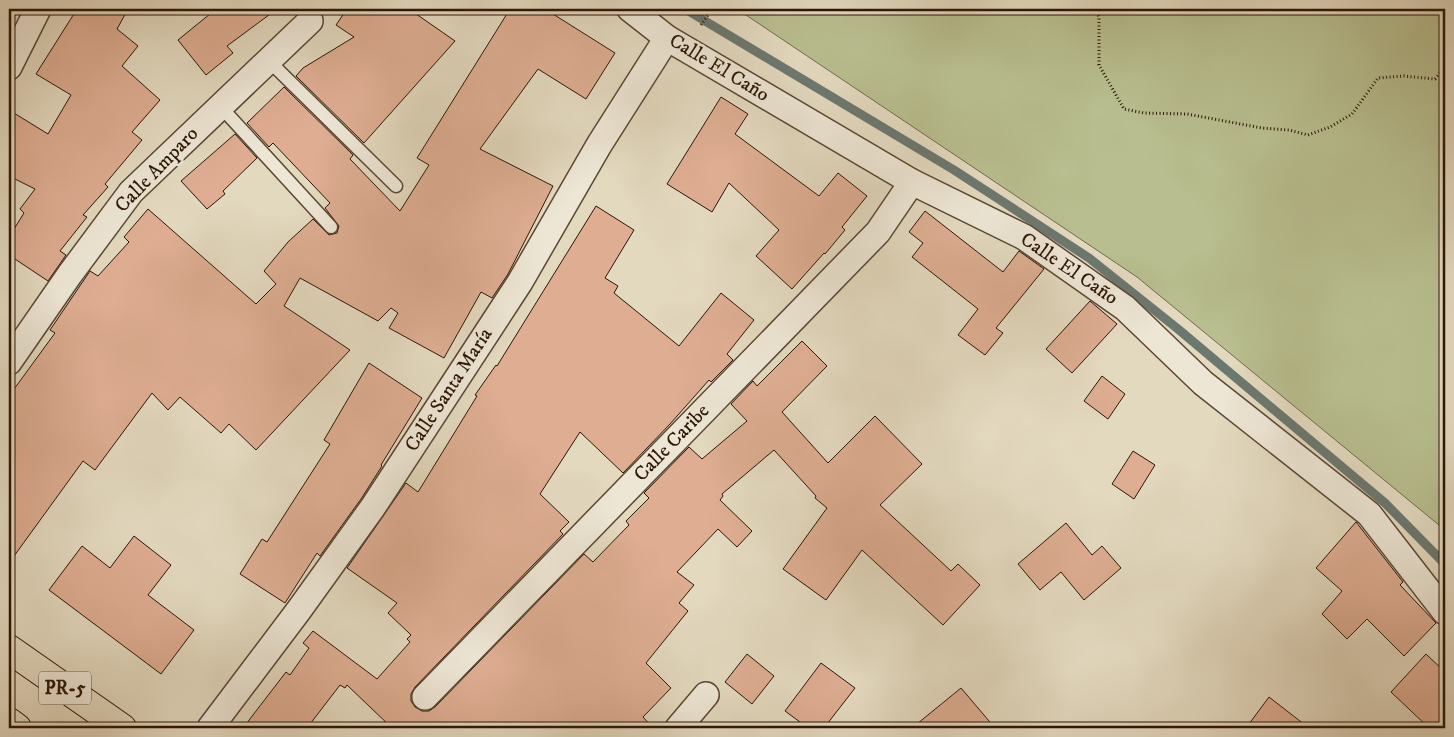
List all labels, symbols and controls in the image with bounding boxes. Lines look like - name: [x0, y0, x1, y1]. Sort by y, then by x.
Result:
- street label: Calle El Caño: [664, 28, 774, 108]
- street label: Calle Amparo: [110, 122, 204, 218]
- street label: Calle El Caño: [1015, 227, 1123, 311]
- street label: Calle Santa María: [400, 323, 499, 457]
- street label: Calle Caribe: [629, 399, 715, 487]
- road number: PR-5: [39, 671, 91, 704]

